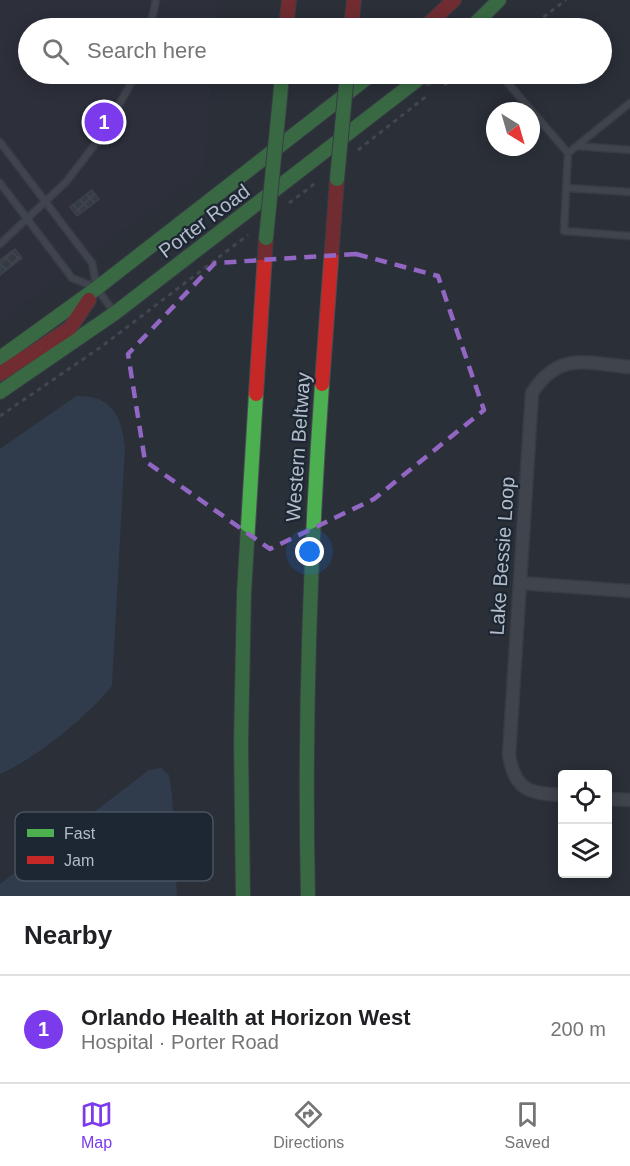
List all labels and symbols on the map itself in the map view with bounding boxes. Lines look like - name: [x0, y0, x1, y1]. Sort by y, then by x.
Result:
- pin: 1: [84, 100, 124, 144]
- north arrow: [486, 102, 540, 156]
- street label: Porter Road: [154, 180, 254, 262]
- street label: Western Beltway: [282, 372, 314, 522]
- street label: Lake Bessie Loop: [485, 476, 519, 636]
- your location: [295, 537, 324, 566]
- legend: [15, 812, 213, 881]
- text: Fast: [64, 825, 96, 842]
- text: Jam: [64, 852, 94, 869]

